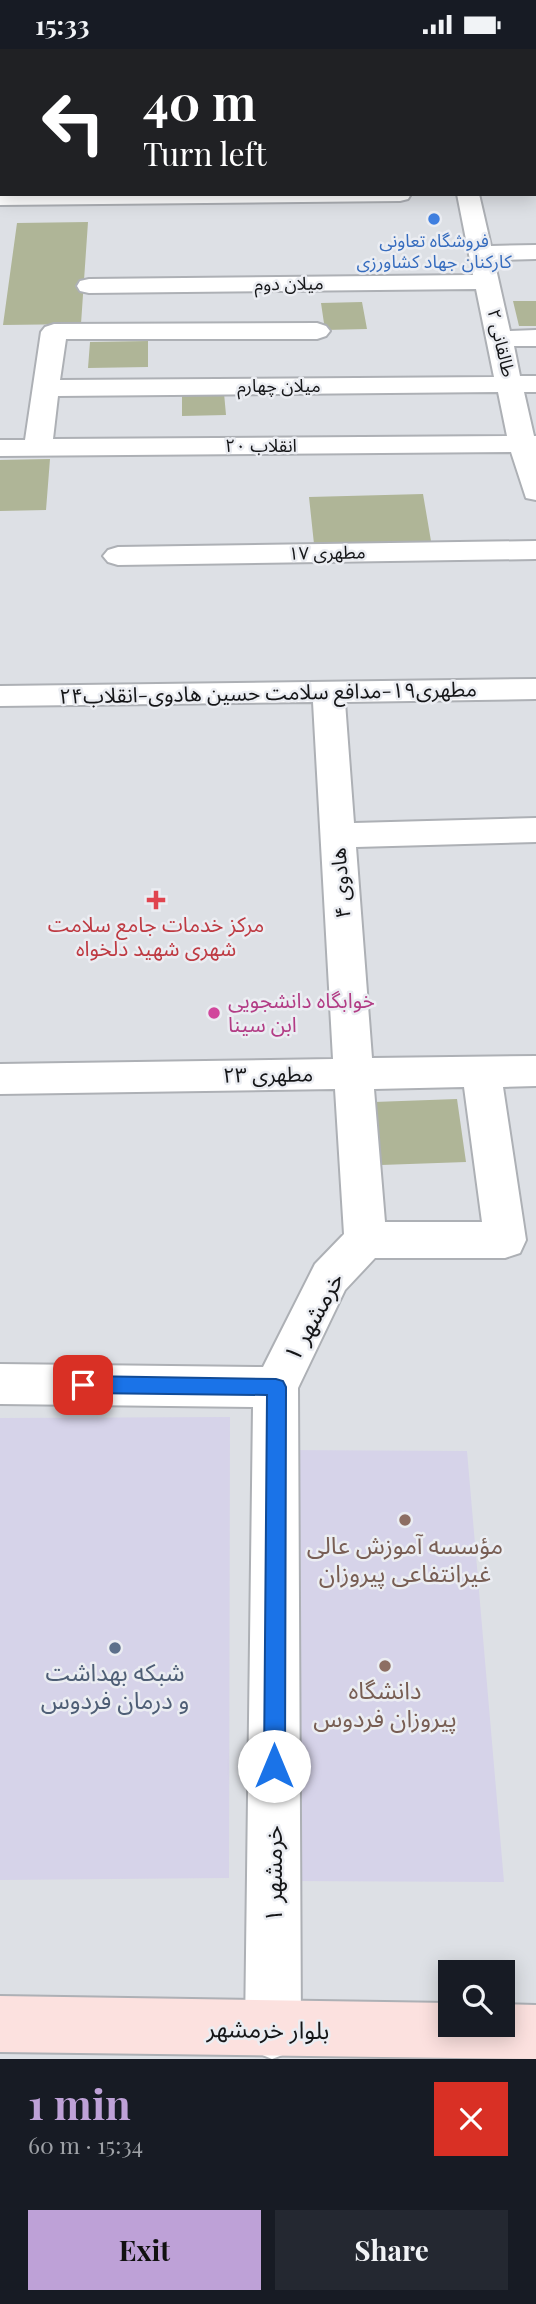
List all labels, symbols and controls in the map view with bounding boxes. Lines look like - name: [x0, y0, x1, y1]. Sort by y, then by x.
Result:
- text: 15:33: [35, 7, 90, 42]
- text: 40 m: [143, 68, 256, 133]
- icon: left: [28, 77, 119, 168]
- text: Turn left: [143, 131, 267, 174]
- marker: فروشگاه تعاونی کارکنان جهاد کشاورزی: [426, 211, 442, 227]
- place label: فروشگاه تعاونی کارکنان جهاد کشاورزی: [356, 228, 512, 273]
- street label: میلان دوم: [254, 270, 324, 299]
- street label: طالقانی ۲: [483, 306, 521, 379]
- street label: میلان چهارم: [237, 373, 321, 400]
- street label: انقلاب ۲۰: [225, 433, 297, 457]
- street label: مطهری ۱۷: [288, 539, 366, 565]
- street label: مطهری۱۹-مدافع سلامت حسین هادوی-انقلاب۲۴: [59, 673, 477, 712]
- street label: هادوی ۴: [323, 847, 355, 919]
- marker: مرکز خدمات جامع سلامت شهری شهید دلخواه: [146, 890, 166, 910]
- place label: مرکز خدمات جامع سلامت شهری شهید دلخواه: [48, 909, 264, 961]
- place label: خوابگاه دانشجویی ابن سینا: [228, 985, 375, 1037]
- marker: خوابگاه دانشجویی ابن سینا: [206, 1005, 222, 1021]
- street label: مطهری ۲۳: [223, 1058, 313, 1088]
- street label: خرمشهر ۱: [275, 1266, 350, 1366]
- pin: [53, 1355, 113, 1415]
- icon: arrive: [64, 1366, 102, 1404]
- marker: مؤسسه آموزش عالی غیرانتفاعی پیروزان: [397, 1512, 413, 1528]
- place label: مؤسسه آموزش عالی غیرانتفاعی پیروزان: [307, 1528, 503, 1589]
- marker: شبکه بهداشت و درمان فردوس: [107, 1640, 123, 1656]
- place label: شبکه بهداشت و درمان فردوس: [41, 1655, 189, 1715]
- marker: دانشگاه پیروزان فردوس: [377, 1658, 393, 1674]
- place label: دانشگاه پیروزان فردوس: [313, 1673, 457, 1734]
- position arrow: [237, 1729, 311, 1803]
- street label: خرمشهر ۱: [256, 1825, 288, 1923]
- map controls: [438, 1960, 515, 2037]
- button: search: [438, 1960, 515, 2037]
- street label: بلوار خرمشهر: [205, 2011, 330, 2045]
- text: 1 min: [28, 2075, 131, 2131]
- button: close: [434, 2082, 508, 2156]
- text: 60 m · 15:34: [28, 2129, 143, 2160]
- button: Exit: [28, 2210, 261, 2290]
- button: Share: [275, 2210, 508, 2290]

